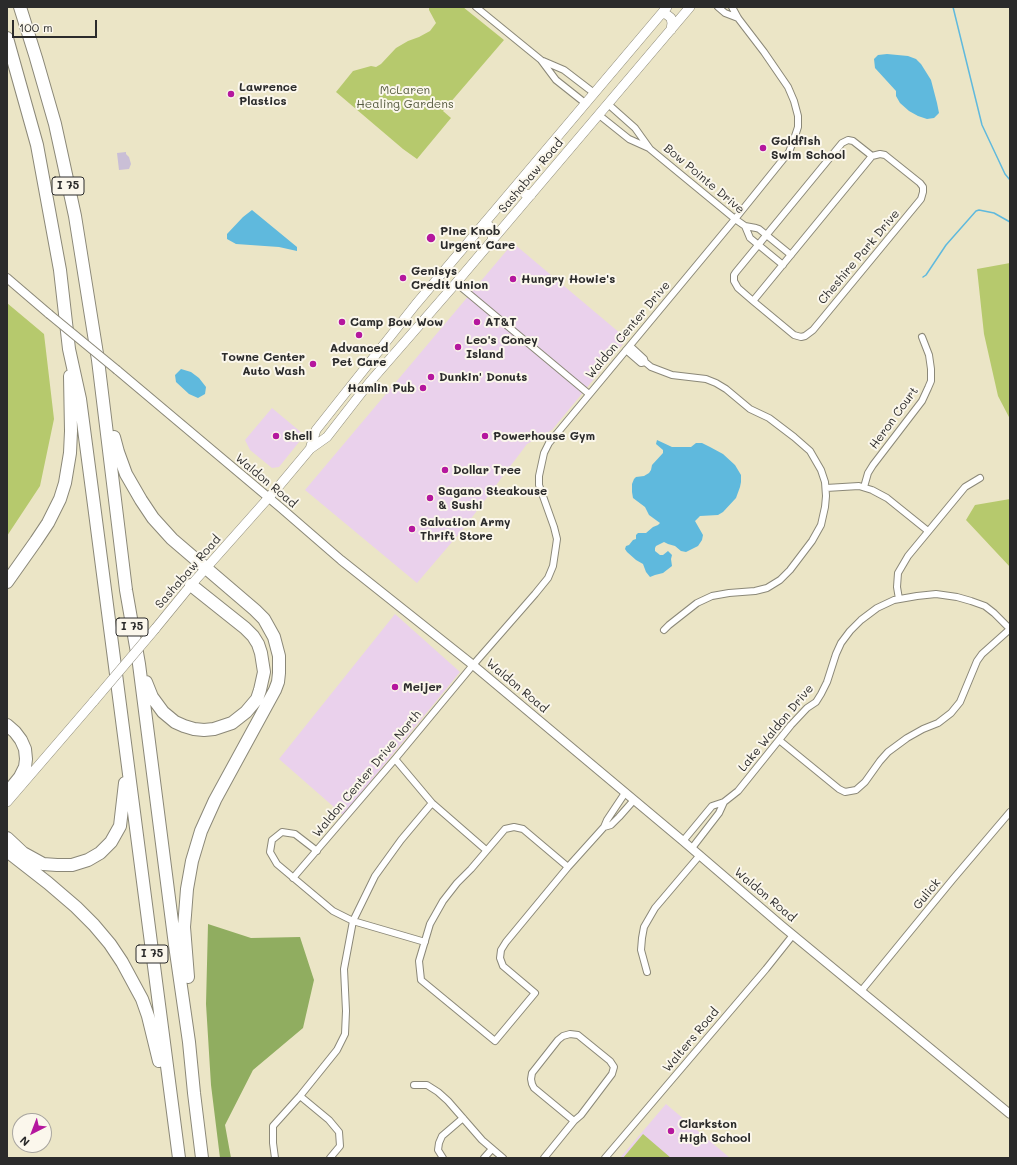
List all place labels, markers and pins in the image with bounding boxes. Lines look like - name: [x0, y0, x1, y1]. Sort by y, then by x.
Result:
- place label: Lawrence Plastics: [239, 80, 297, 108]
- marker: Lawrence Plastics: [226, 89, 236, 99]
- place label: Goldfish Swim School: [771, 134, 845, 162]
- marker: Goldfish Swim School: [758, 143, 768, 153]
- place label: Pine Knob Urgent Care: [440, 224, 515, 252]
- marker: Pine Knob Urgent Care: [425, 232, 437, 244]
- place label: Genisys Credit Union: [411, 264, 488, 292]
- place label: Hungry Howie's: [521, 272, 615, 286]
- marker: Genisys Credit Union: [398, 273, 408, 283]
- marker: Hungry Howie's: [508, 274, 518, 284]
- place label: Camp Bow Wow: [350, 315, 443, 329]
- place label: AT&T: [485, 315, 517, 329]
- marker: Camp Bow Wow: [337, 317, 347, 327]
- marker: AT&T: [472, 317, 482, 327]
- marker: Advanced Pet Care: [354, 330, 364, 340]
- place label: Leo's Coney Island: [466, 333, 538, 361]
- place label: Advanced Pet Care: [330, 341, 388, 369]
- marker: Leo's Coney Island: [453, 342, 463, 352]
- place label: Towne Center Auto Wash: [221, 350, 305, 378]
- marker: Towne Center Auto Wash: [308, 359, 318, 369]
- place label: Dunkin' Donuts: [439, 370, 527, 384]
- marker: Dunkin' Donuts: [426, 372, 436, 382]
- place label: Hamlin Pub: [347, 381, 415, 395]
- marker: Hamlin Pub: [418, 383, 428, 393]
- place label: Shell: [284, 429, 312, 443]
- place label: Powerhouse Gym: [493, 429, 595, 443]
- marker: Shell: [271, 431, 281, 441]
- marker: Powerhouse Gym: [480, 431, 490, 441]
- place label: Dollar Tree: [453, 463, 521, 477]
- marker: Dollar Tree: [440, 465, 450, 475]
- place label: Sagano Steakouse & Sushi: [438, 484, 547, 512]
- marker: Sagano Steakouse & Sushi: [425, 493, 435, 503]
- place label: Salvation Army Thrift Store: [420, 515, 511, 543]
- marker: Salvation Army Thrift Store: [407, 524, 417, 534]
- place label: Meijer: [403, 680, 442, 694]
- marker: Meijer: [390, 682, 400, 692]
- place label: Clarkston High School: [679, 1117, 751, 1145]
- marker: Clarkston High School: [666, 1126, 676, 1136]

